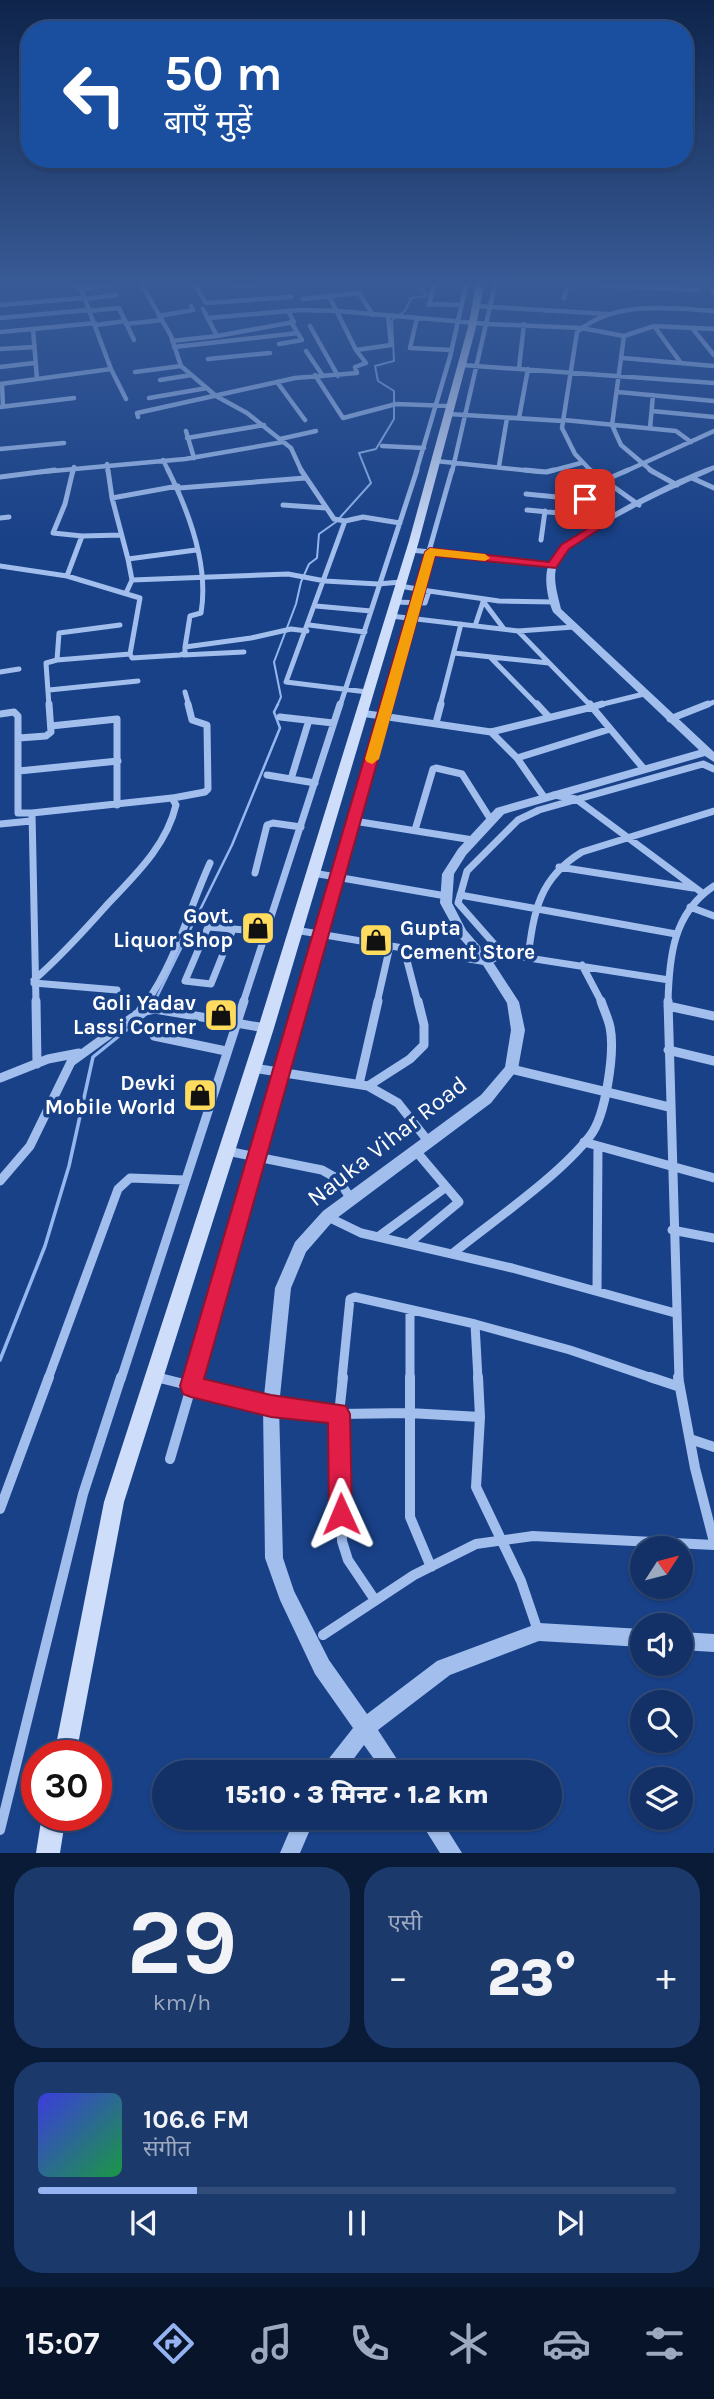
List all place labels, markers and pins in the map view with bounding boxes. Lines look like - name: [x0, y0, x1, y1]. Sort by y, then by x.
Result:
- pin: [555, 469, 615, 529]
- place label: Govt. Liquor Shop: [113, 904, 233, 953]
- shop icon: Govt. Liquor Shop: [239, 909, 277, 947]
- place label: Gupta Cement Store: [400, 916, 535, 964]
- shop icon: Gupta Cement Store: [357, 921, 395, 959]
- place label: Goli Yadav Lassi Corner: [73, 991, 197, 1039]
- shop icon: Goli Yadav Lassi Corner: [202, 996, 240, 1034]
- place label: Devki Mobile World: [45, 1071, 176, 1119]
- shop icon: Devki Mobile World: [181, 1076, 219, 1114]

